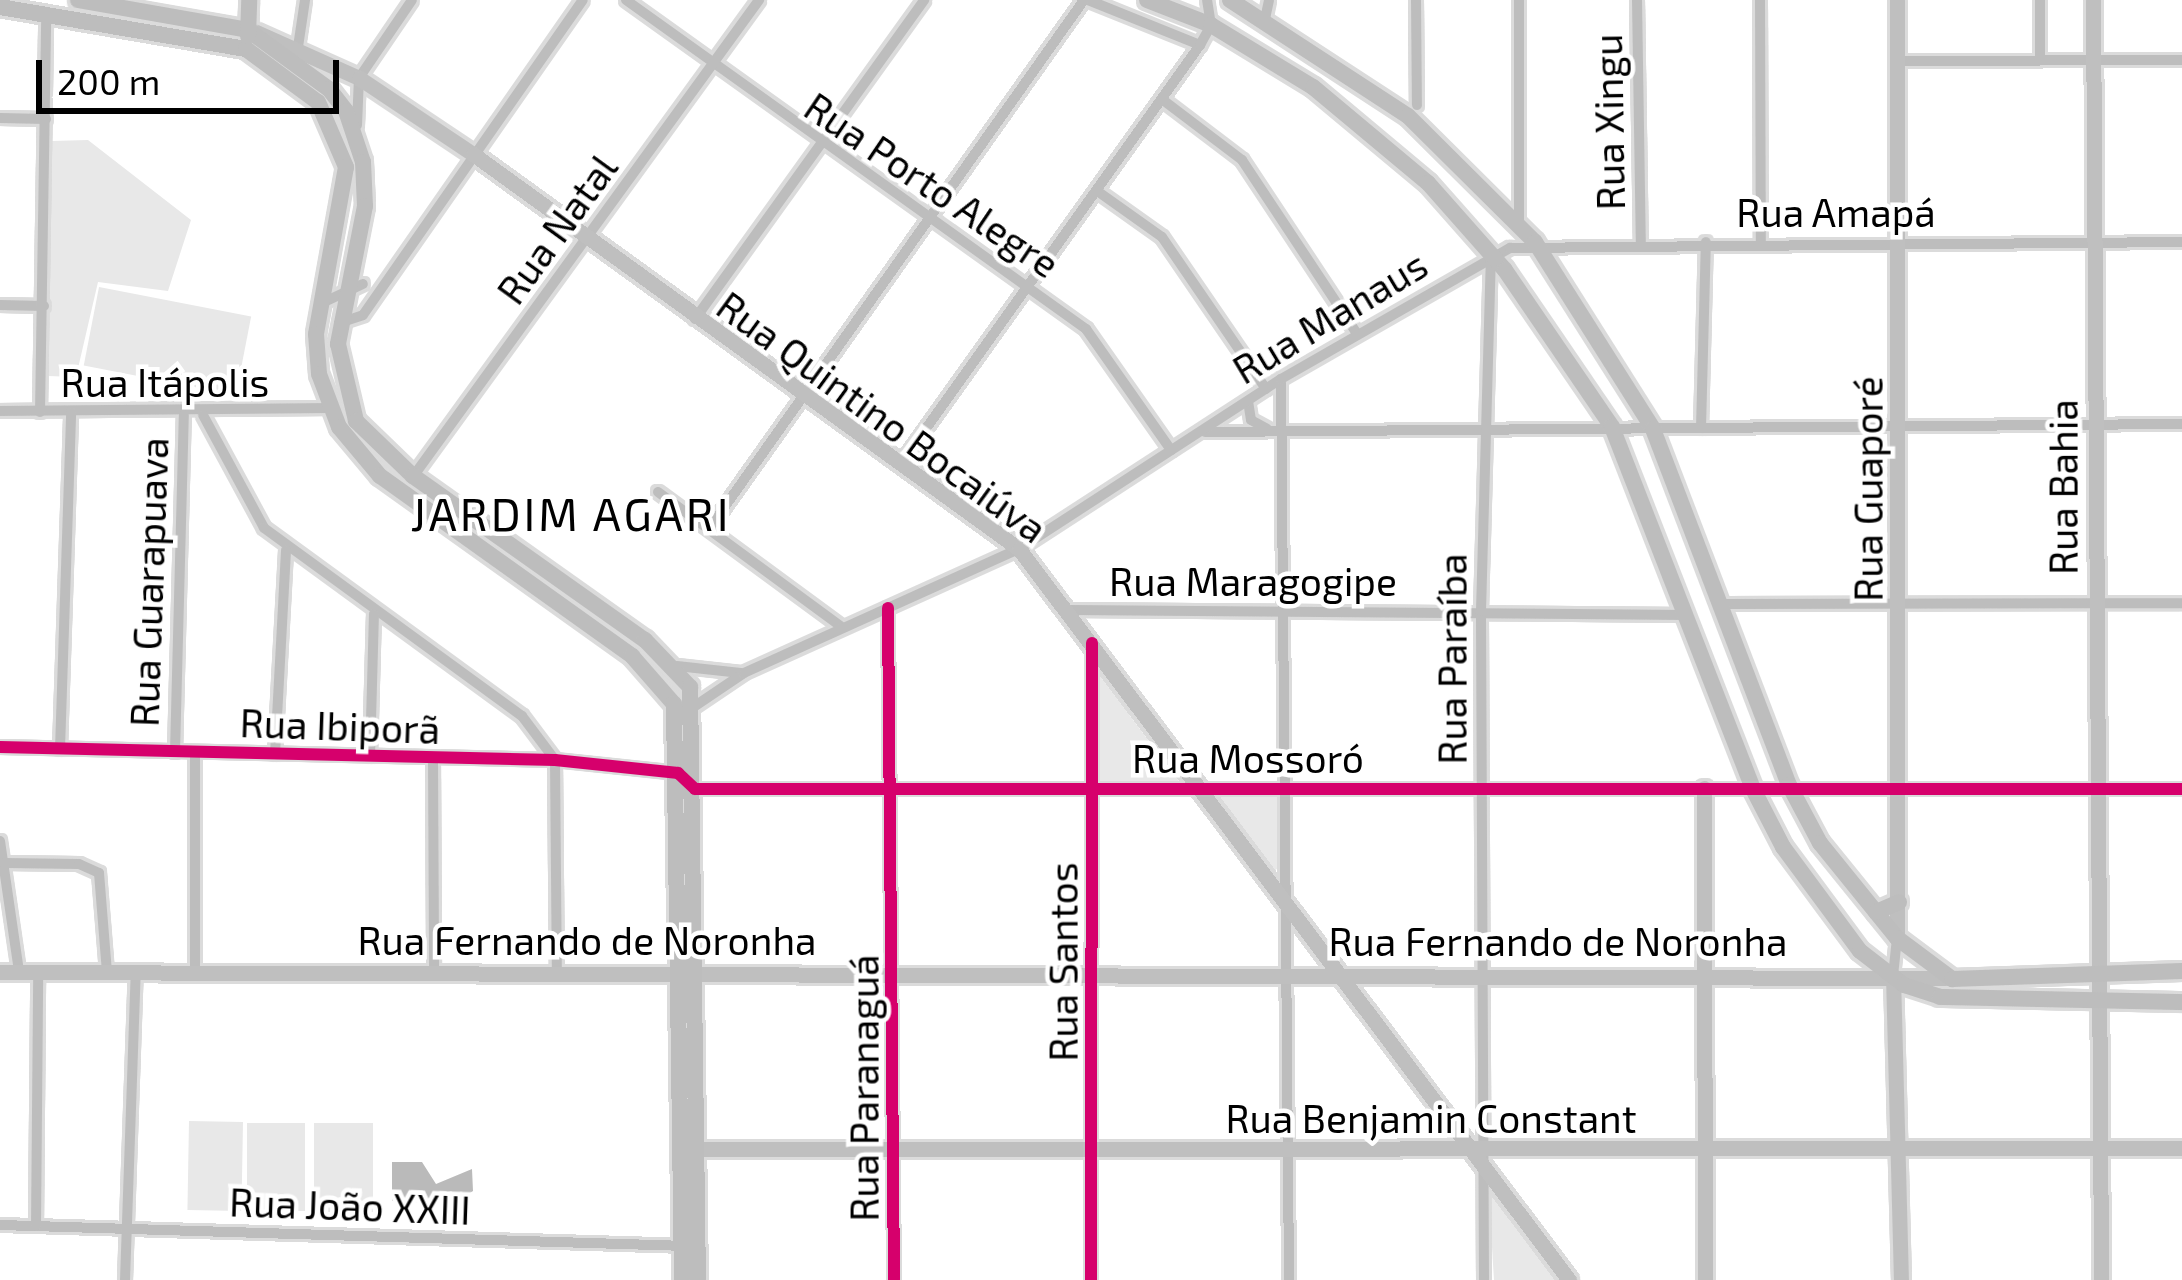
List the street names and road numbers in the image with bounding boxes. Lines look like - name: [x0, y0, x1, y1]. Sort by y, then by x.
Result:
- street label: Rua Xingu: [1584, 33, 1634, 211]
- street label: Rua Porto Alegre: [796, 82, 1068, 288]
- street label: Rua Natal: [487, 145, 627, 313]
- street label: Rua Amapá: [1736, 189, 1936, 235]
- street label: Rua Manaus: [1224, 241, 1436, 393]
- street label: Rua Quintino Bocaiúva: [708, 282, 1056, 552]
- street label: Rua Itápolis: [61, 359, 269, 405]
- street label: Rua Guaporé: [1845, 376, 1891, 602]
- street label: Rua Bahia: [2040, 399, 2086, 575]
- street label: Rua Guarapuava: [121, 436, 177, 728]
- street label: Rua Paraíba: [1429, 553, 1475, 765]
- street label: Rua Maragogipe: [1109, 558, 1397, 604]
- street label: Rua Ibiporã: [239, 699, 441, 753]
- street label: Rua Mossoró: [1132, 735, 1364, 781]
- street label: Rua Santos: [1040, 862, 1086, 1062]
- street label: Rua Fernando de Noronha: [358, 917, 816, 963]
- street label: Rua Fernando de Noronha: [1329, 918, 1787, 964]
- street label: Rua Paranaguá: [841, 954, 887, 1222]
- street label: Rua Benjamin Constant: [1225, 1095, 1637, 1141]
- street label: Rua João XXIII: [228, 1178, 472, 1234]

